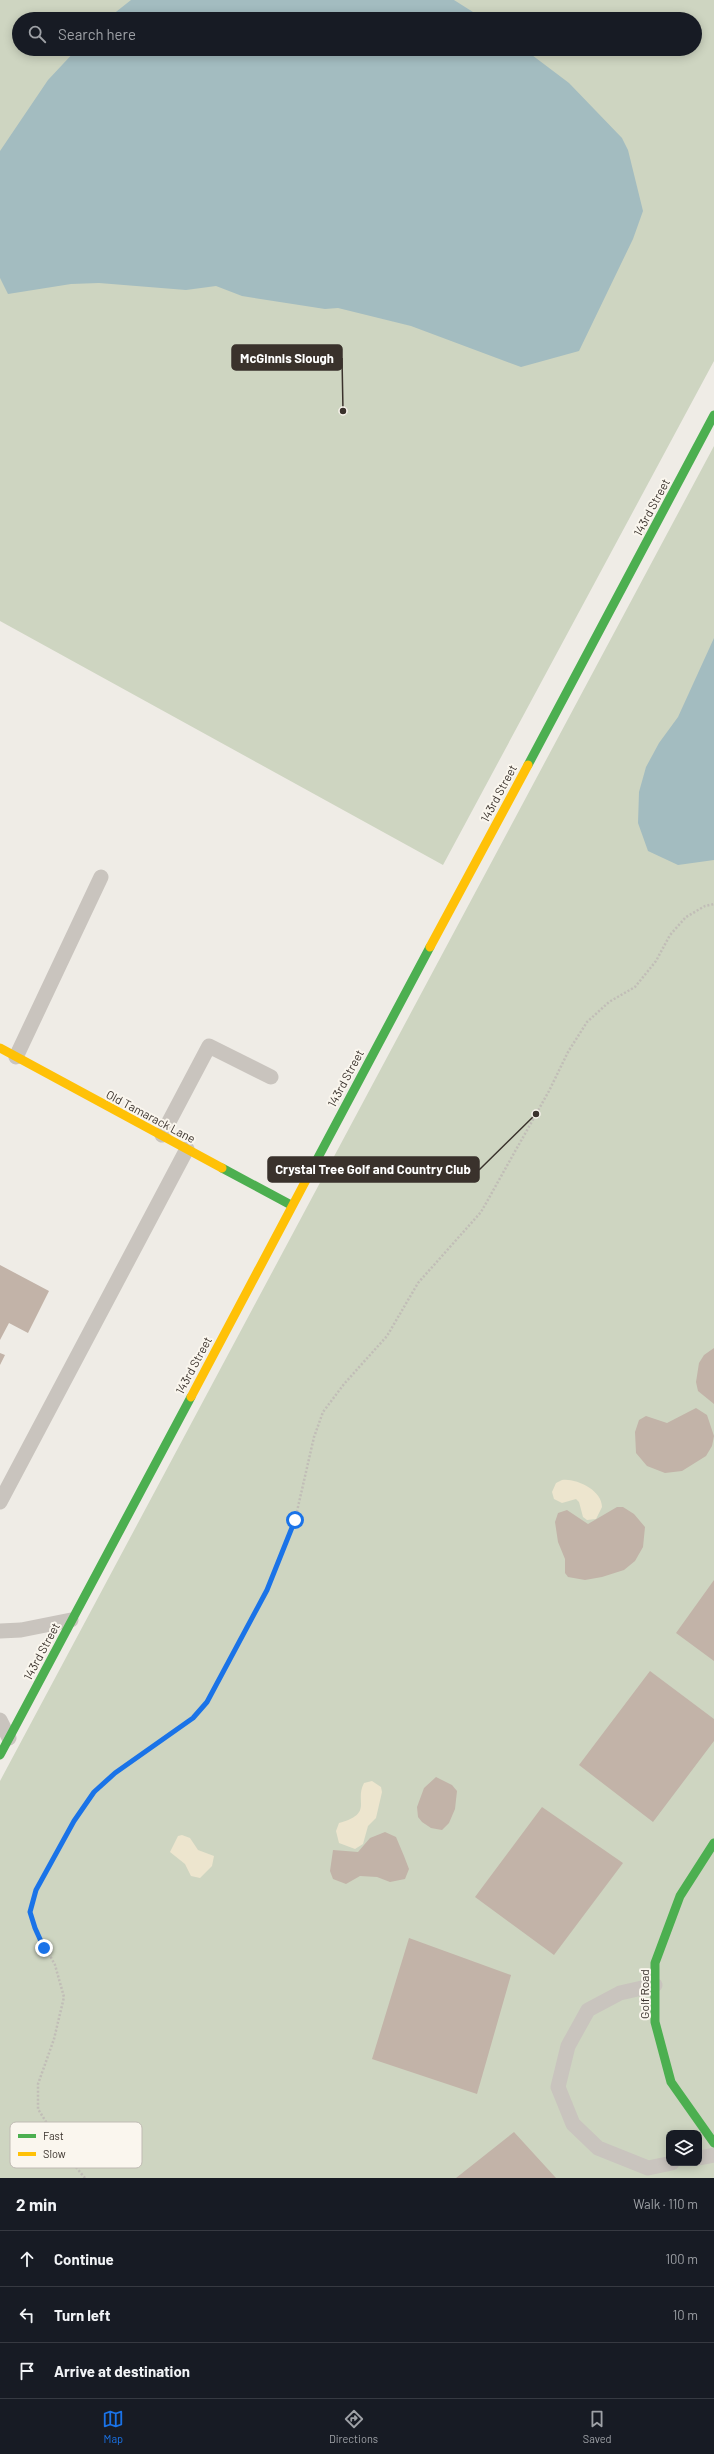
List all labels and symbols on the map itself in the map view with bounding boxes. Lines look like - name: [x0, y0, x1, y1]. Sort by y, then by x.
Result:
- callout: McGinnis Slough: [232, 345, 342, 370]
- text: McGinnis Slough: [240, 350, 334, 366]
- street label: 143rd Street: [630, 476, 672, 538]
- street label: 143rd Street: [477, 762, 519, 824]
- street label: 143rd Street: [324, 1047, 366, 1109]
- street label: Old Tamarack Lane: [104, 1087, 198, 1145]
- callout: Crystal Tree Golf and Country Club: [268, 1157, 479, 1182]
- text: Crystal Tree Golf and Country Club: [275, 1161, 471, 1177]
- street label: 143rd Street: [172, 1334, 214, 1396]
- route start: [286, 1511, 304, 1529]
- street label: 143rd Street: [20, 1620, 62, 1682]
- route end: [35, 1939, 53, 1957]
- street label: Golf Road: [637, 1969, 651, 2019]
- legend: [10, 2122, 142, 2168]
- text: Fast: [43, 2129, 64, 2142]
- text: Slow: [43, 2147, 66, 2160]

